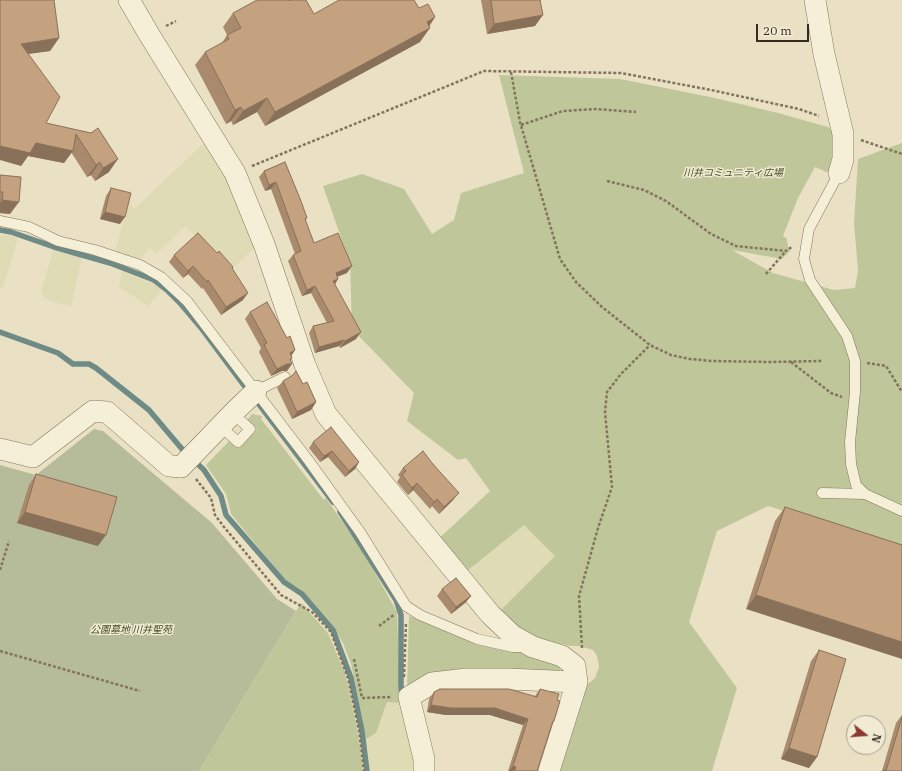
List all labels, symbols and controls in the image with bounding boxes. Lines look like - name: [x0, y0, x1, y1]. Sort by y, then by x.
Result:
- scale bar: [758, 16, 811, 42]
- text: 20 m: [763, 23, 792, 38]
- park label: 川井コミュニティ広場: [683, 167, 783, 179]
- park label: 公園墓地 川井聖苑: [90, 624, 172, 636]
- north arrow: [846, 715, 886, 755]
- text: N: [869, 732, 884, 744]

